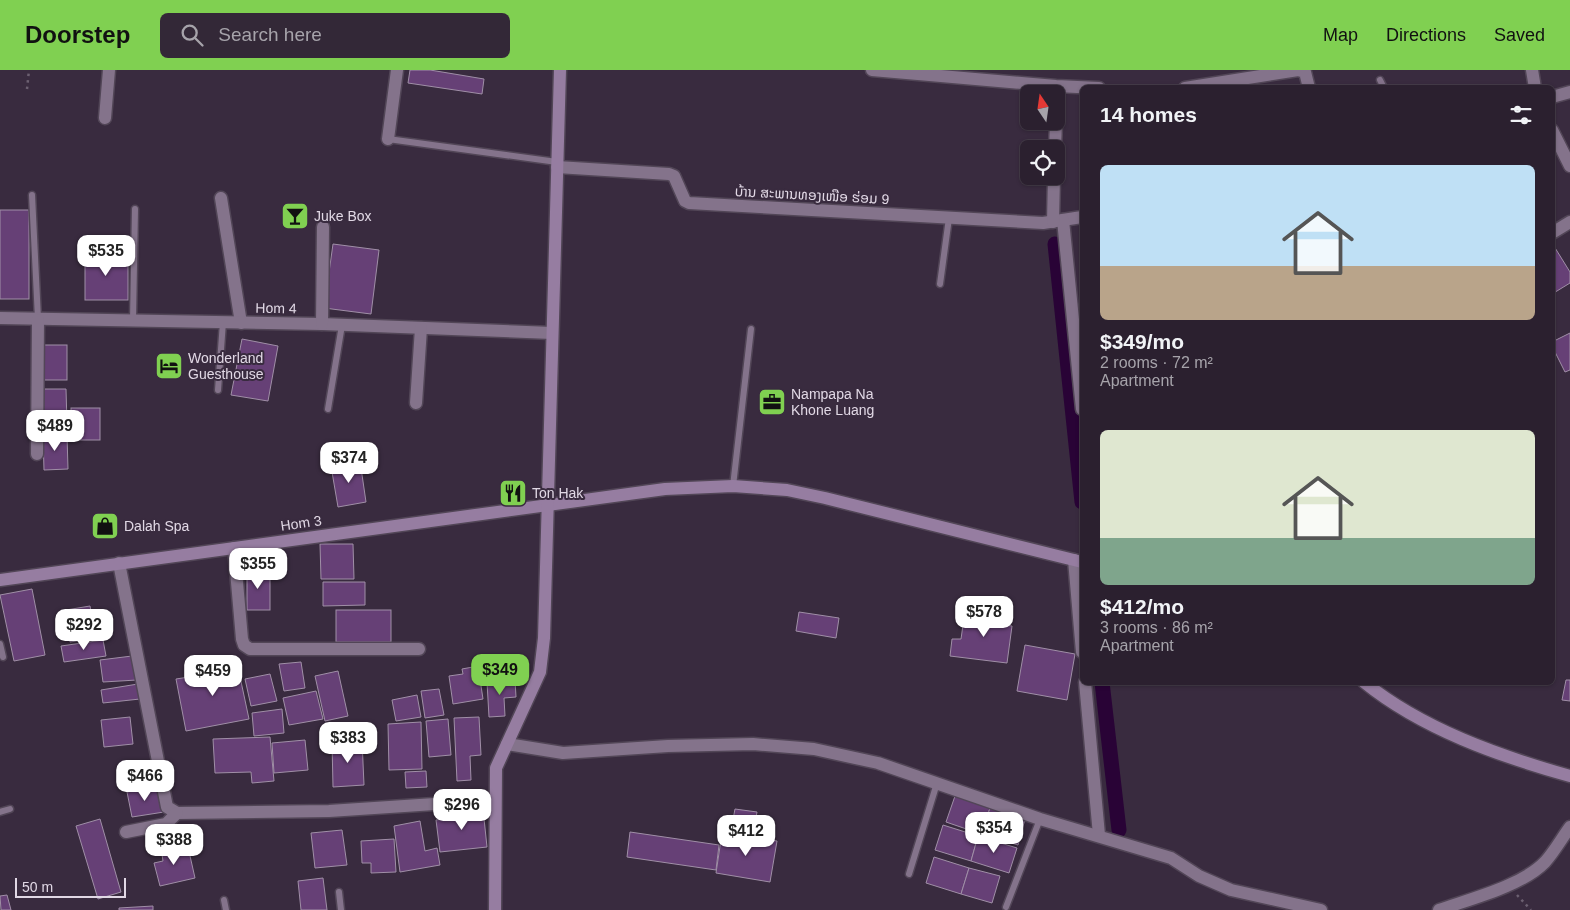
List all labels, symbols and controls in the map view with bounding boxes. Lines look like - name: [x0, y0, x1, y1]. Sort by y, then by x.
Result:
- search box: [160, 13, 510, 58]
- text: Doorstep: [25, 21, 130, 48]
- icon: search: [178, 21, 206, 49]
- text: Search here: [218, 24, 322, 45]
- text: Map: [1323, 25, 1358, 45]
- text: Directions: [1386, 25, 1466, 45]
- text: Saved: [1494, 25, 1545, 45]
- north arrow: [1020, 85, 1065, 130]
- map controls: [1020, 85, 1065, 185]
- icon: filters: [1507, 101, 1535, 129]
- text: 14 homes: [1100, 103, 1197, 126]
- button: locate: [1020, 140, 1065, 185]
- street label: ບ້ານ ສະພານທອງເໜືອ ຮ່ອມ 9: [734, 183, 890, 207]
- icon: home: [1273, 198, 1363, 288]
- bar icon: Juke Box: [280, 201, 310, 231]
- place label: Juke Box: [314, 208, 372, 224]
- pin: $535: [76, 234, 136, 277]
- text: $535: [88, 242, 124, 259]
- street label: Hom 4: [255, 300, 297, 316]
- text: $349/mo: [1100, 330, 1184, 353]
- place label: Wonderland Guesthouse: [188, 350, 264, 382]
- hotel icon: Wonderland Guesthouse: [154, 351, 184, 381]
- text: 2 rooms · 72 m²: [1100, 354, 1213, 371]
- text: Apartment: [1100, 372, 1174, 389]
- place label: Nampapa Na Khone Luang: [791, 386, 874, 418]
- office icon: Nampapa Na Khone Luang: [757, 387, 787, 417]
- pin: $489: [25, 410, 85, 452]
- text: $489: [37, 417, 73, 434]
- pin: $374: [319, 442, 379, 484]
- text: $374: [331, 449, 367, 466]
- icon: home: [1273, 463, 1363, 553]
- restaurant icon: Ton Hak: [498, 478, 528, 508]
- place label: Ton Hak: [532, 485, 584, 501]
- shop icon: Dalah Spa: [90, 511, 120, 541]
- street label: Hom 3: [279, 512, 323, 534]
- place label: Dalah Spa: [124, 518, 190, 534]
- pin: $355: [228, 548, 288, 590]
- text: $355: [240, 555, 276, 572]
- text: $412/mo: [1100, 595, 1184, 618]
- pin: $578: [954, 596, 1014, 638]
- text: $578: [966, 603, 1002, 620]
- pin: $292: [54, 608, 114, 651]
- text: $292: [66, 616, 102, 633]
- text: 3 rooms · 86 m²: [1100, 619, 1213, 636]
- text: Apartment: [1100, 637, 1174, 654]
- pin: $459: [183, 654, 243, 697]
- pin: $349: [470, 654, 530, 696]
- text: $349: [482, 661, 518, 678]
- text: $459: [195, 662, 231, 679]
- pin: $383: [318, 722, 378, 764]
- text: $383: [330, 729, 366, 746]
- pin: $466: [115, 760, 175, 802]
- text: $466: [127, 767, 163, 784]
- pin: $296: [432, 788, 492, 831]
- text: $296: [444, 796, 480, 813]
- pin: $354: [964, 812, 1024, 854]
- pin: $412: [716, 814, 776, 857]
- text: $354: [976, 819, 1012, 836]
- text: $412: [728, 822, 764, 839]
- pin: $388: [144, 824, 204, 866]
- text: $388: [156, 831, 192, 848]
- scale bar: [15, 875, 126, 898]
- text: 50 m: [22, 879, 53, 895]

